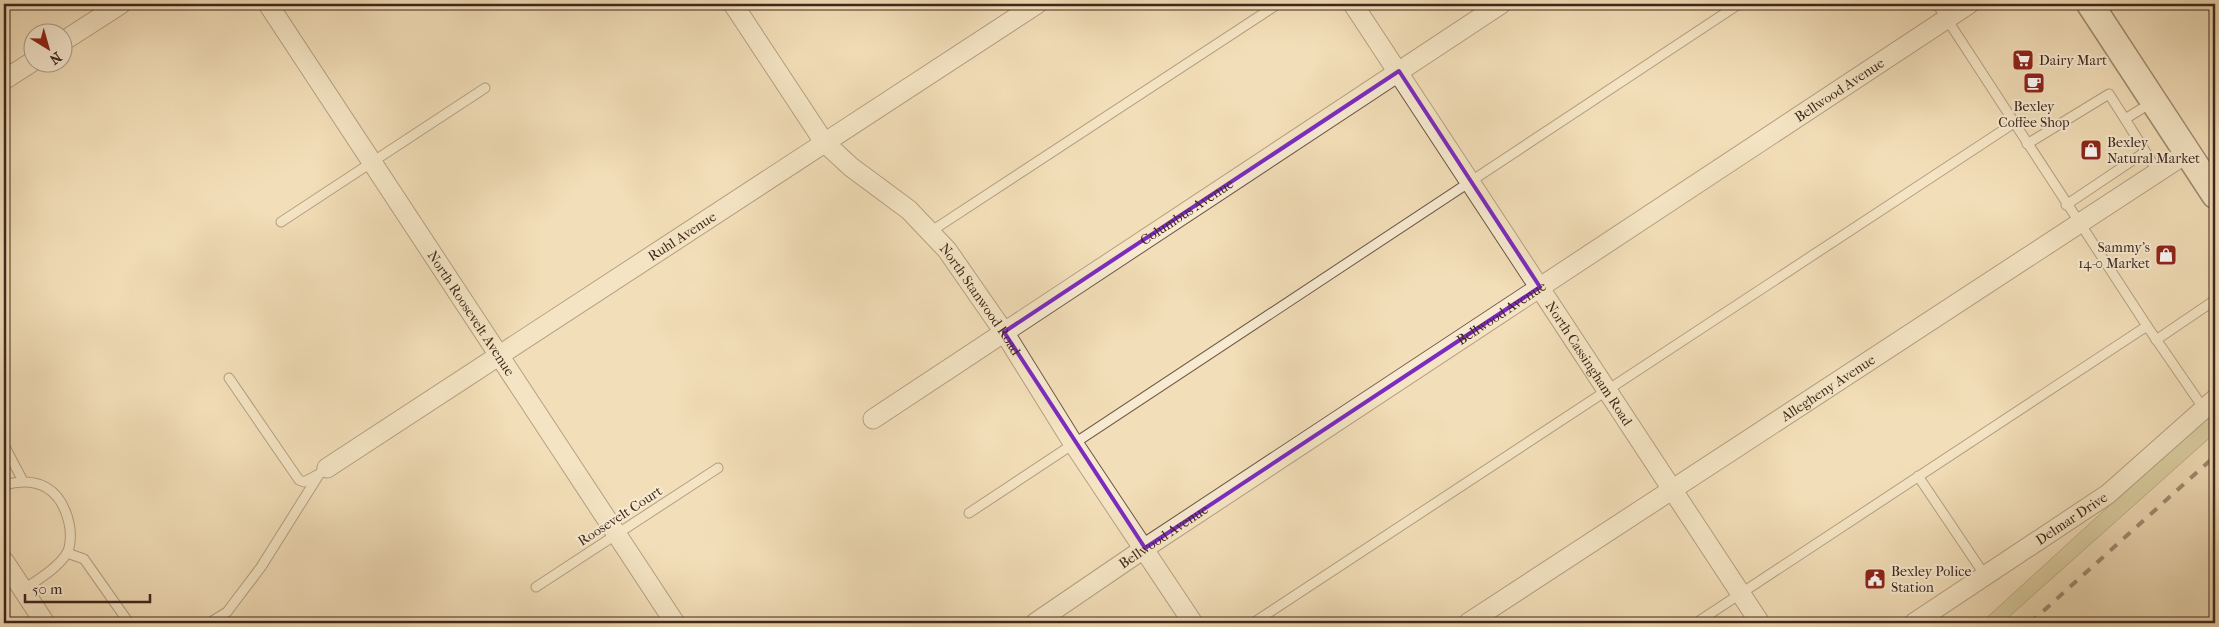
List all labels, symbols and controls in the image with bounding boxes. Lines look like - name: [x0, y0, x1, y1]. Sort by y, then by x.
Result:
- north arrow: [22, 22, 72, 72]
- text: N: [46, 48, 65, 68]
- supermarket icon: Dairy Mart: [2011, 48, 2035, 72]
- place label: Dairy Mart: [2039, 52, 2107, 69]
- street label: Bellwood Avenue: [1791, 54, 1887, 125]
- cafe icon: Bexley Coffee Shop: [2022, 71, 2046, 95]
- place label: Bexley Coffee Shop: [1998, 98, 2070, 131]
- place label: Bexley Natural Market: [2107, 134, 2200, 167]
- shop icon: Bexley Natural Market: [2079, 138, 2103, 162]
- street label: Columbus Avenue: [1137, 175, 1237, 249]
- street label: Ruhl Avenue: [645, 208, 719, 264]
- street label: North Stanwood Road: [936, 239, 1025, 359]
- place label: Sammy's 14-0 Market: [2078, 239, 2150, 272]
- shop icon: Sammy's 14-0 Market: [2154, 243, 2178, 267]
- street label: North Roosevelt Avenue: [424, 247, 519, 379]
- street label: Bellwood Avenue: [1453, 277, 1549, 349]
- street label: North Cassingham Road: [1542, 298, 1637, 429]
- street label: Allegheny Avenue: [1777, 351, 1878, 425]
- street label: Roosevelt Court: [575, 482, 665, 550]
- street label: Delmar Drive: [2032, 488, 2111, 548]
- street label: Bellwood Avenue: [1115, 500, 1211, 572]
- place label: Bexley Police Station: [1891, 563, 1971, 596]
- public building icon: Bexley Police Station: [1863, 567, 1887, 591]
- scale bar: [25, 572, 150, 604]
- text: 50 m: [32, 580, 63, 598]

